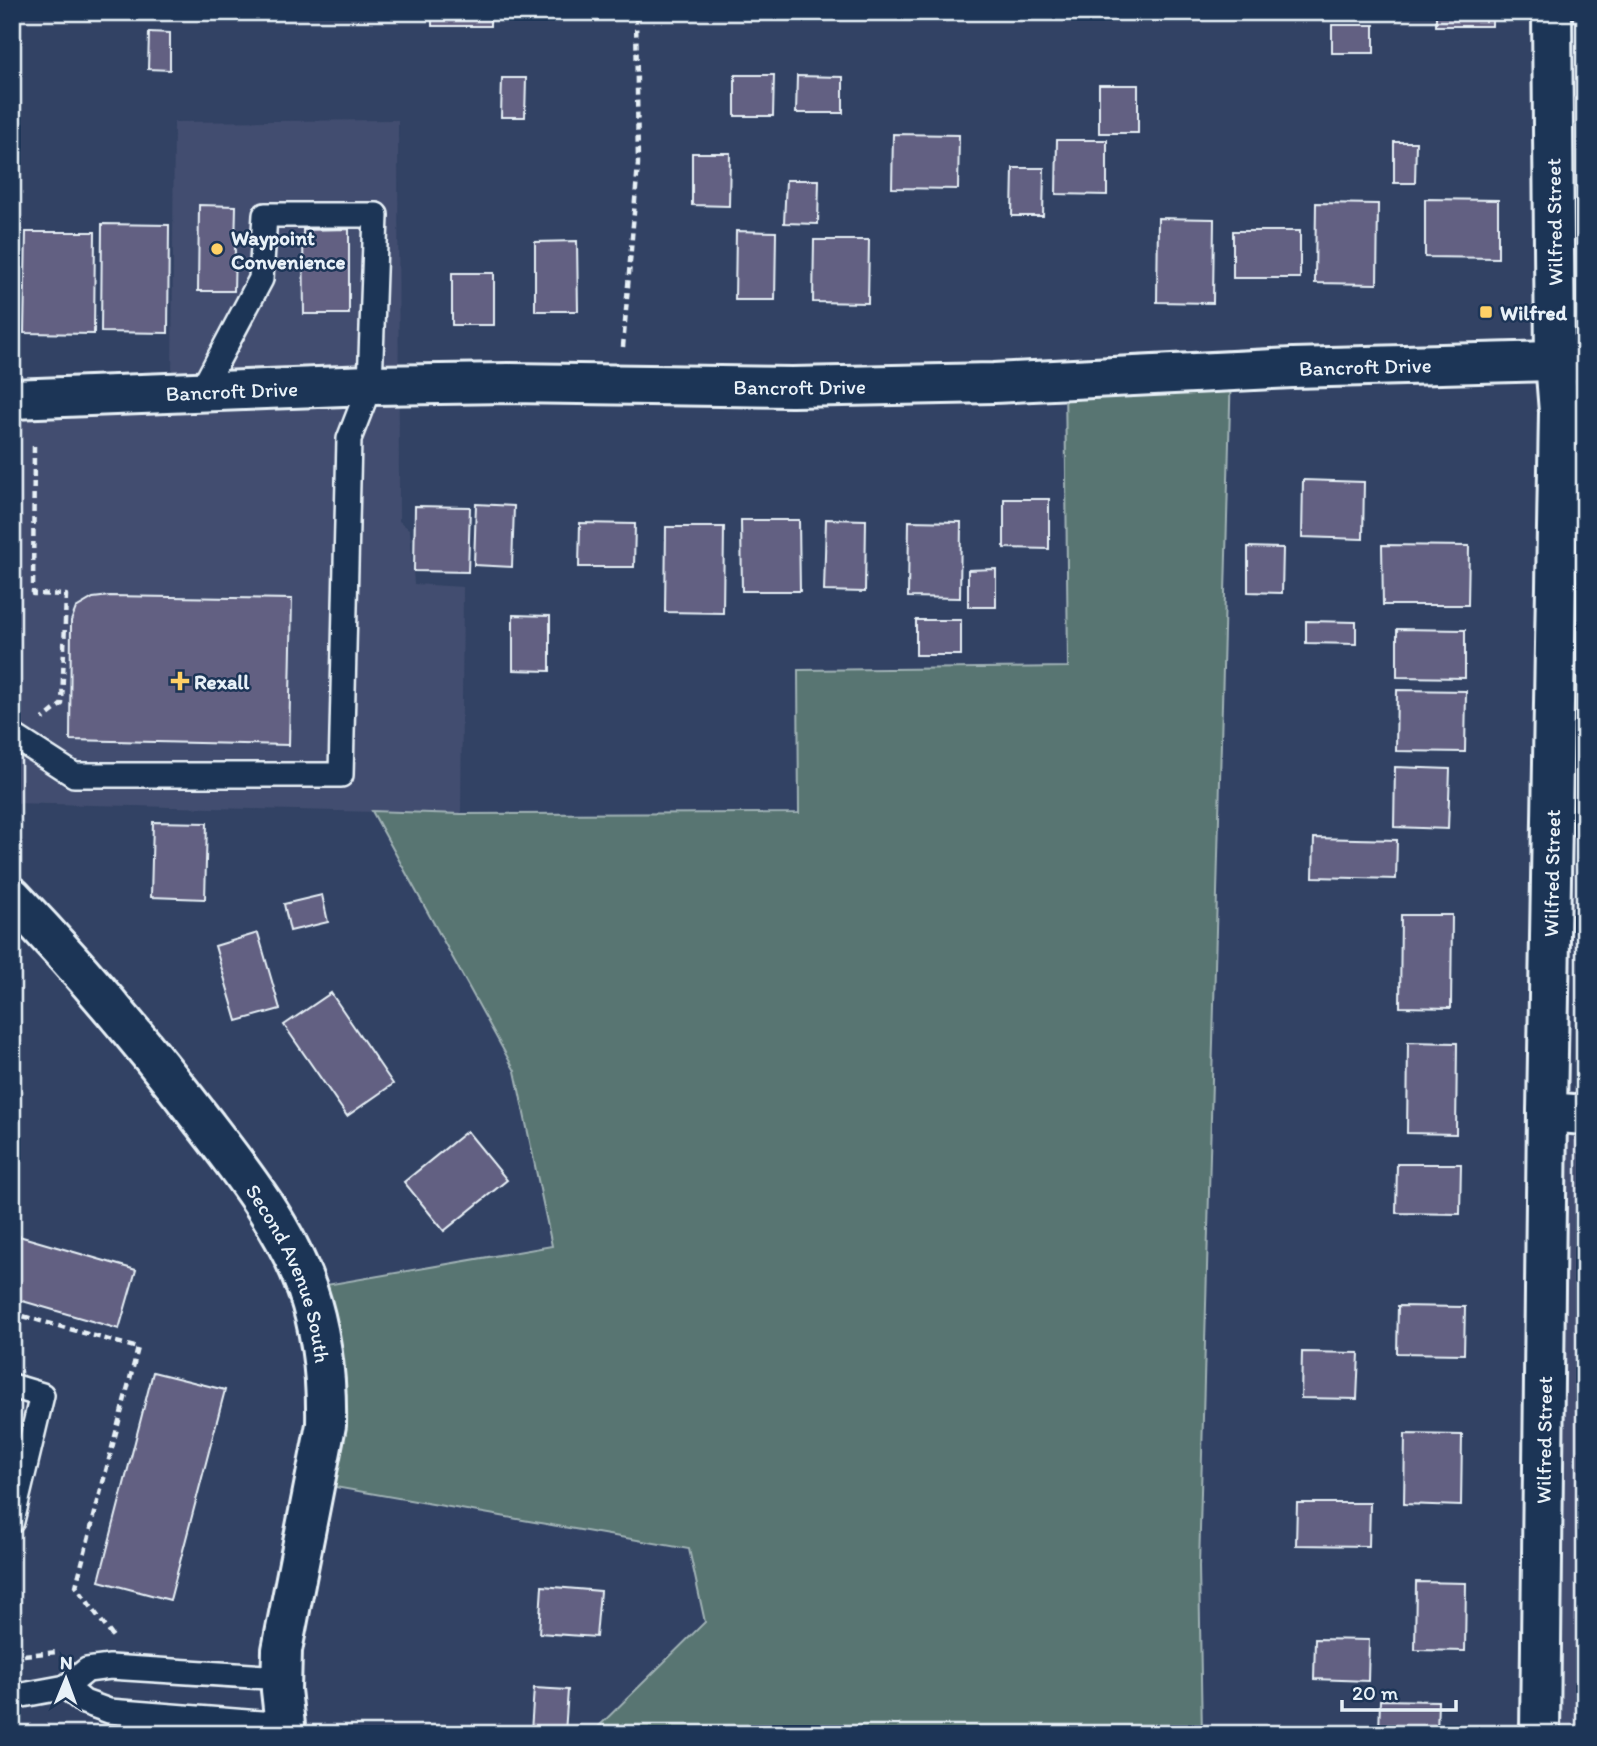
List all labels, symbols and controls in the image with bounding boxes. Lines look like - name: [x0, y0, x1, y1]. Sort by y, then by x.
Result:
- street label: Wilfred Street: [1540, 158, 1568, 286]
- place label: Waypoint Convenience: [231, 225, 345, 274]
- marker: Waypoint Convenience: [209, 241, 225, 257]
- place label: Wilfred: [1500, 300, 1568, 325]
- marker: Wilfred: [1478, 304, 1494, 320]
- street label: Bancroft Drive: [1299, 352, 1432, 380]
- street label: Bancroft Drive: [733, 373, 866, 400]
- street label: Bancroft Drive: [165, 375, 299, 405]
- place label: Rexall: [194, 669, 250, 694]
- marker: Rexall: [172, 673, 188, 689]
- street label: Wilfred Street: [1538, 809, 1565, 937]
- street label: Second Avenue South: [241, 1179, 336, 1365]
- street label: Wilfred Street: [1530, 1376, 1557, 1504]
- north arrow: [32, 1644, 102, 1714]
- text: N: [60, 1651, 73, 1674]
- scale bar: [1342, 1669, 1455, 1713]
- text: 20 m: [1352, 1680, 1399, 1705]

